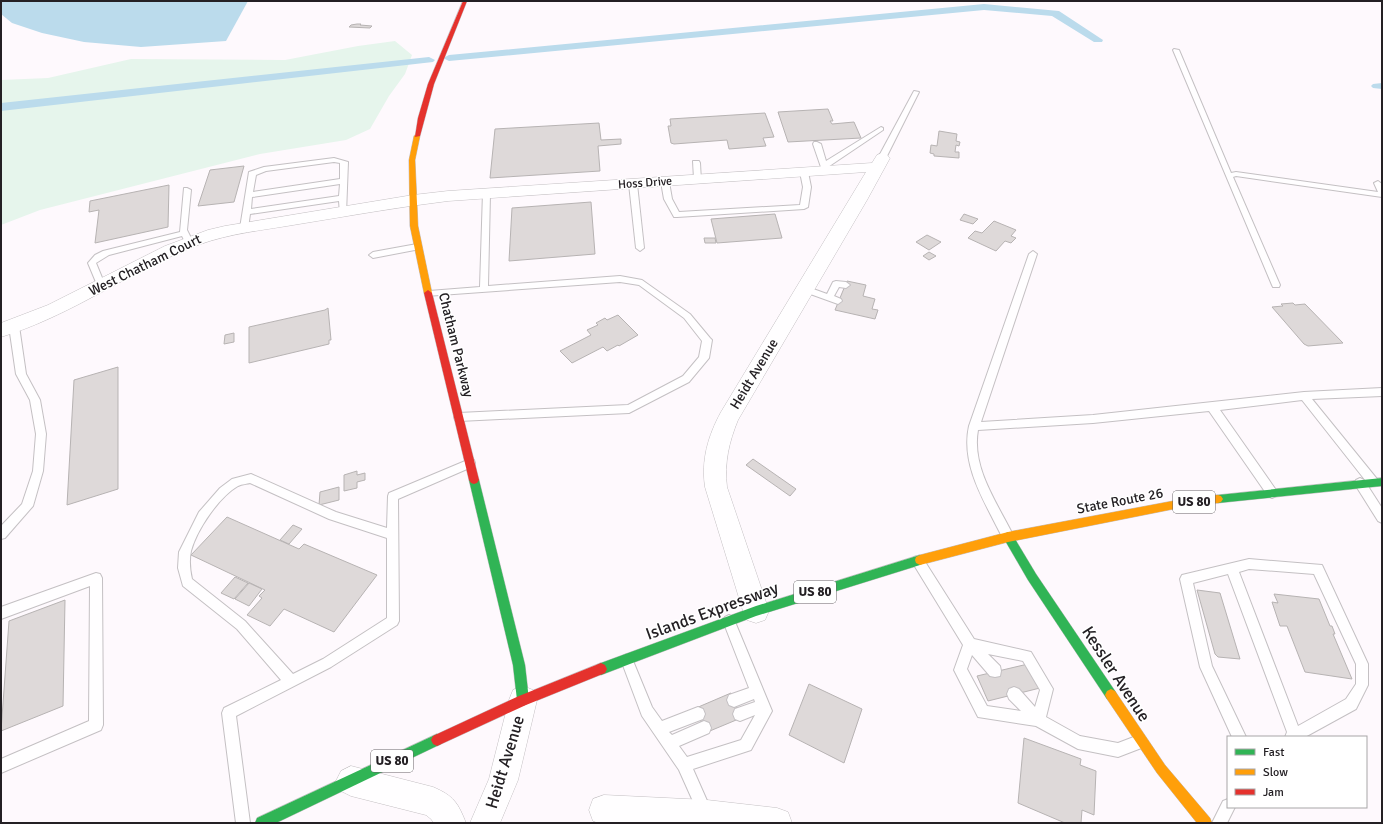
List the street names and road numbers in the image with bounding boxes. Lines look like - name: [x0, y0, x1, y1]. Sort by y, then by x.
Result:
- street label: Hoss Drive: [617, 174, 673, 192]
- street label: West Chatham Court: [86, 230, 204, 300]
- street label: Chatham Parkway: [435, 291, 477, 400]
- street label: Heidt Avenue: [726, 336, 782, 412]
- street label: State Route 26: [1075, 484, 1165, 518]
- road number: US 80: [1173, 491, 1215, 513]
- street label: Islands Expressway: [643, 577, 781, 645]
- road number: US 80: [794, 581, 836, 603]
- street label: Kessler Avenue: [1077, 622, 1155, 726]
- street label: Heidt Avenue: [481, 713, 529, 811]
- road number: US 80: [371, 750, 413, 772]

